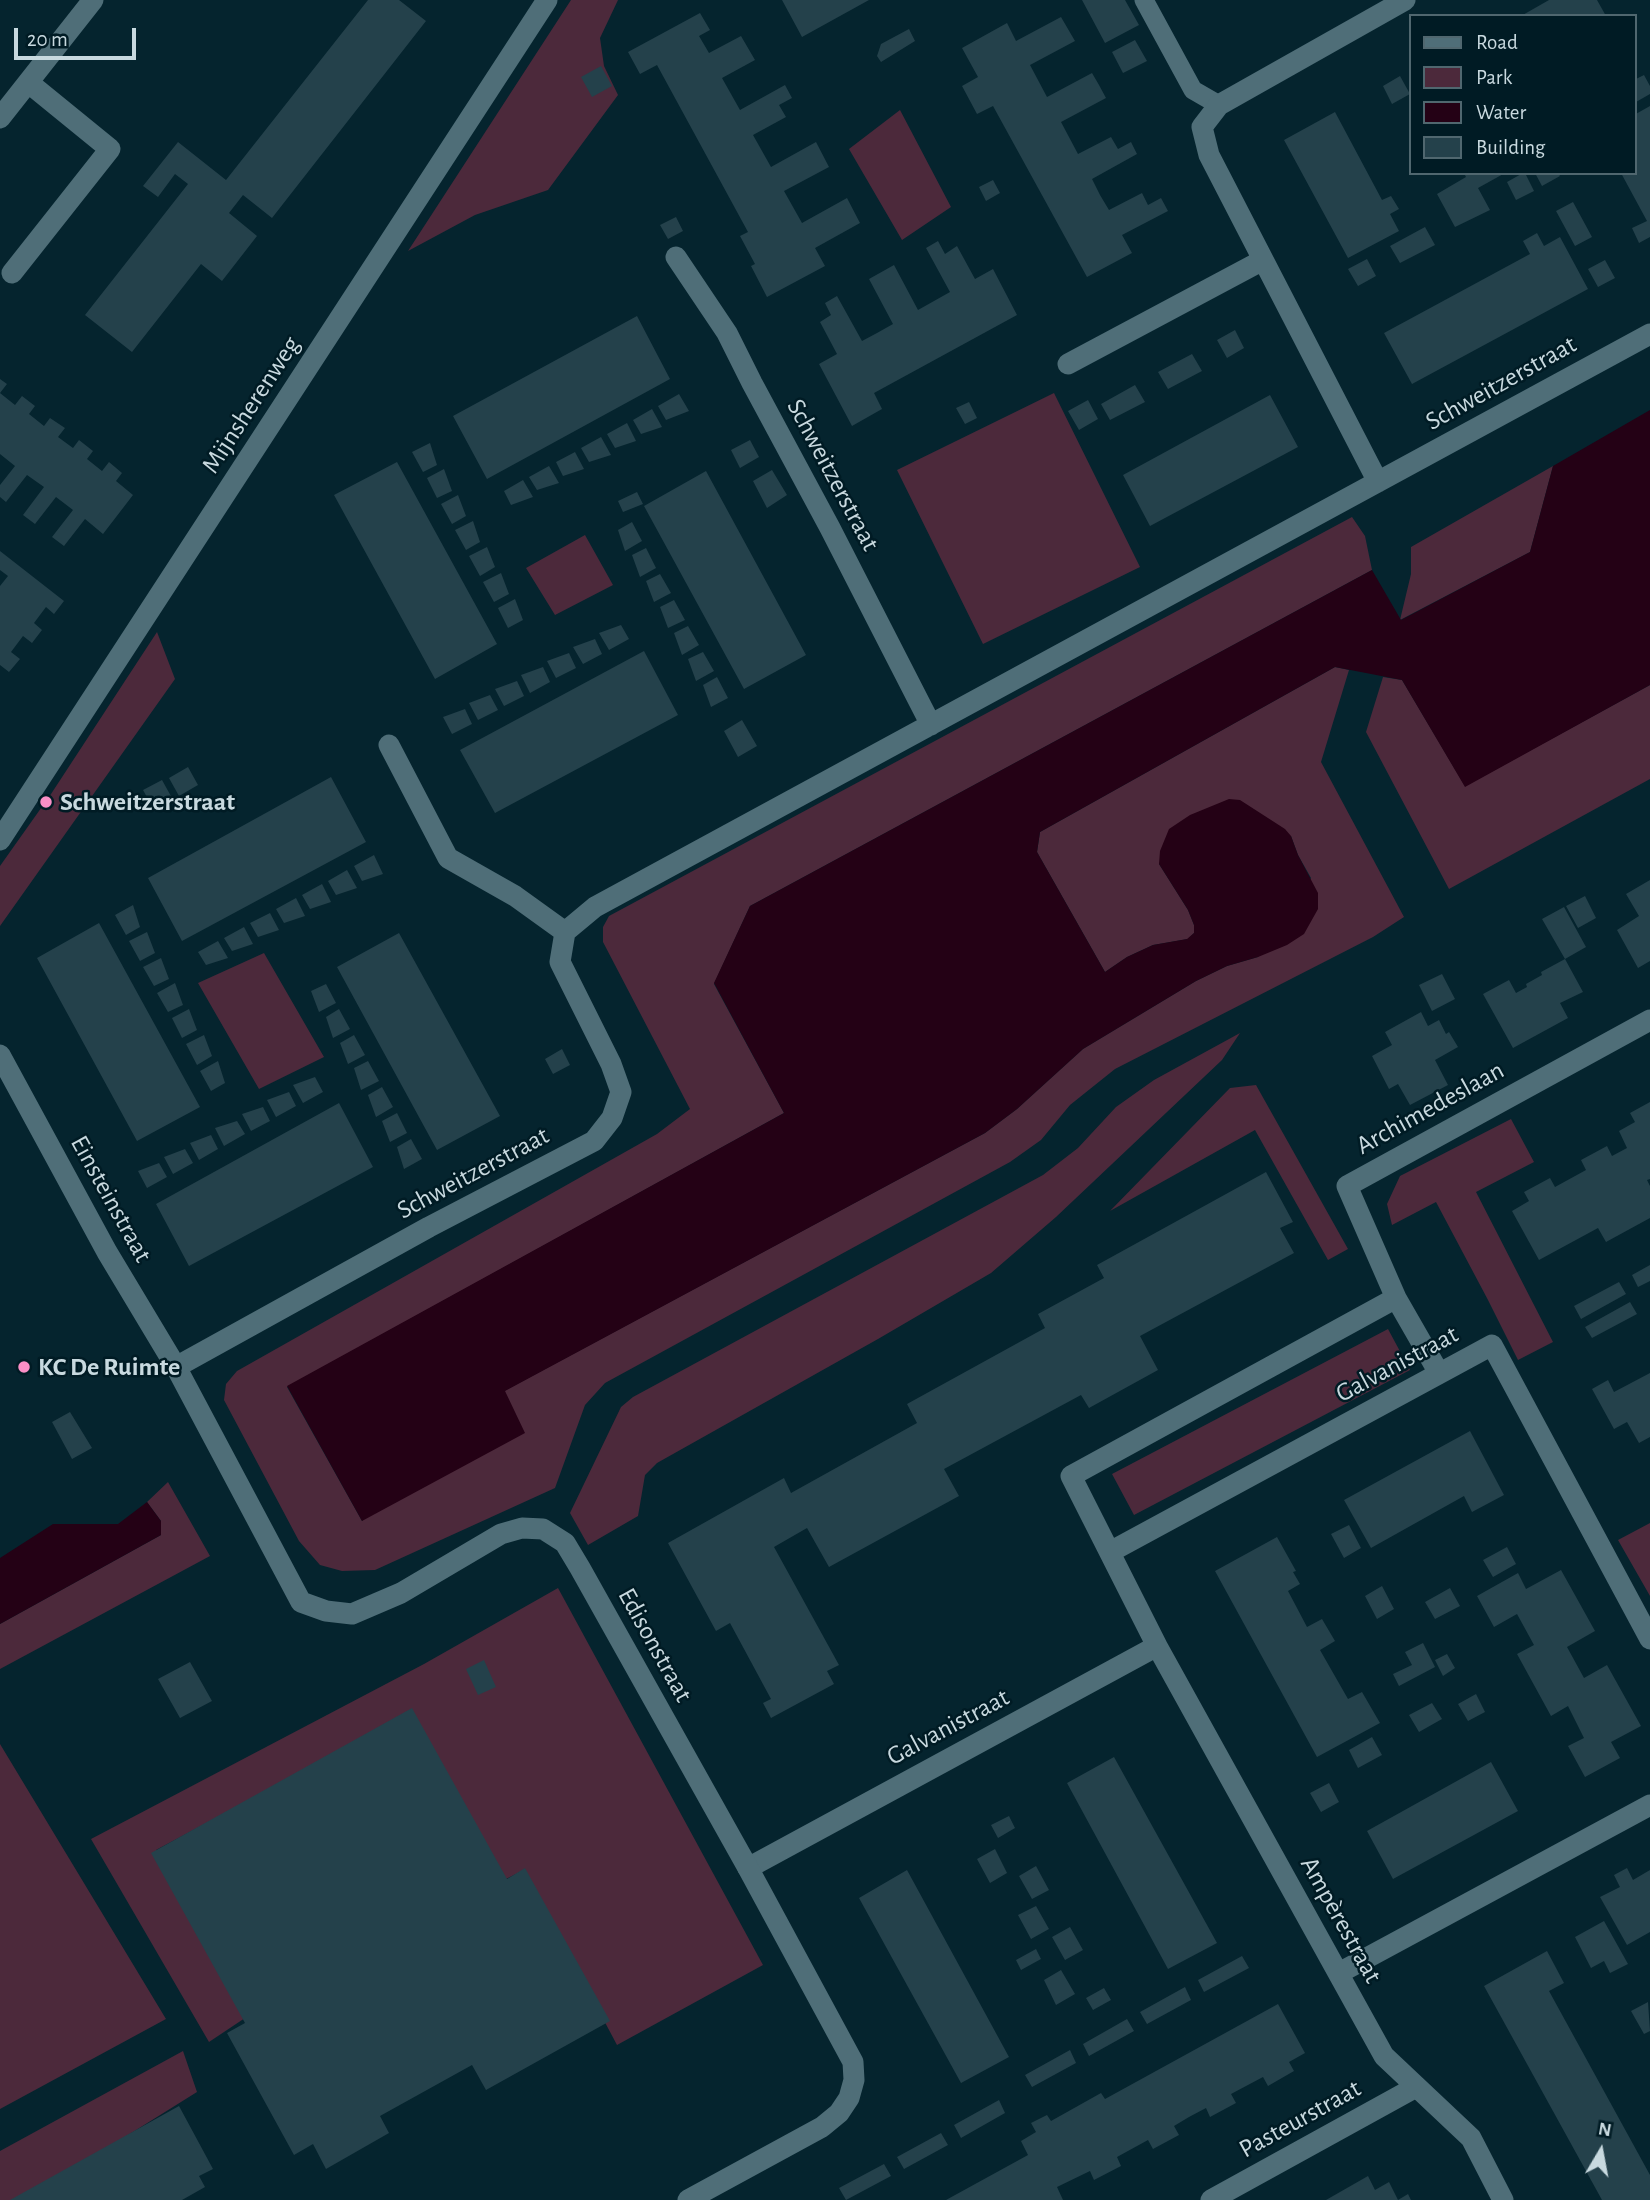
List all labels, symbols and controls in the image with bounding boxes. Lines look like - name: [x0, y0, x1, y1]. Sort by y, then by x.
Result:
- scale bar: [18, 14, 140, 58]
- legend: [1408, 14, 1636, 175]
- text: 20 m: [27, 29, 68, 50]
- text: Road: [1476, 32, 1518, 53]
- text: Park: [1476, 67, 1512, 88]
- text: Water: [1476, 102, 1526, 123]
- text: Building: [1476, 137, 1545, 158]
- street label: Schweitzerstraat: [1420, 329, 1582, 437]
- street label: Mijnsherenweg: [195, 331, 307, 479]
- street label: Schweitzerstraat: [780, 394, 886, 556]
- place label: Schweitzerstraat: [60, 786, 235, 818]
- marker: Schweitzerstraat: [38, 794, 54, 810]
- street label: Archimedeslaan: [1351, 1054, 1509, 1162]
- street label: Schweitzerstraat: [392, 1120, 554, 1226]
- street label: Einsteinstraat: [63, 1130, 159, 1268]
- street label: Galvanistraat: [1330, 1319, 1464, 1409]
- place label: KC De Ruimte: [38, 1351, 180, 1383]
- marker: KC De Ruimte: [16, 1359, 32, 1375]
- street label: Edisonstraat: [611, 1583, 699, 1707]
- street label: Galvanistraat: [881, 1682, 1015, 1772]
- street label: Ampèrestraat: [1294, 1851, 1388, 1989]
- street label: Pasteurstraat: [1234, 2073, 1366, 2165]
- north arrow: [1566, 2116, 1636, 2186]
- text: N: [1597, 2119, 1613, 2140]

